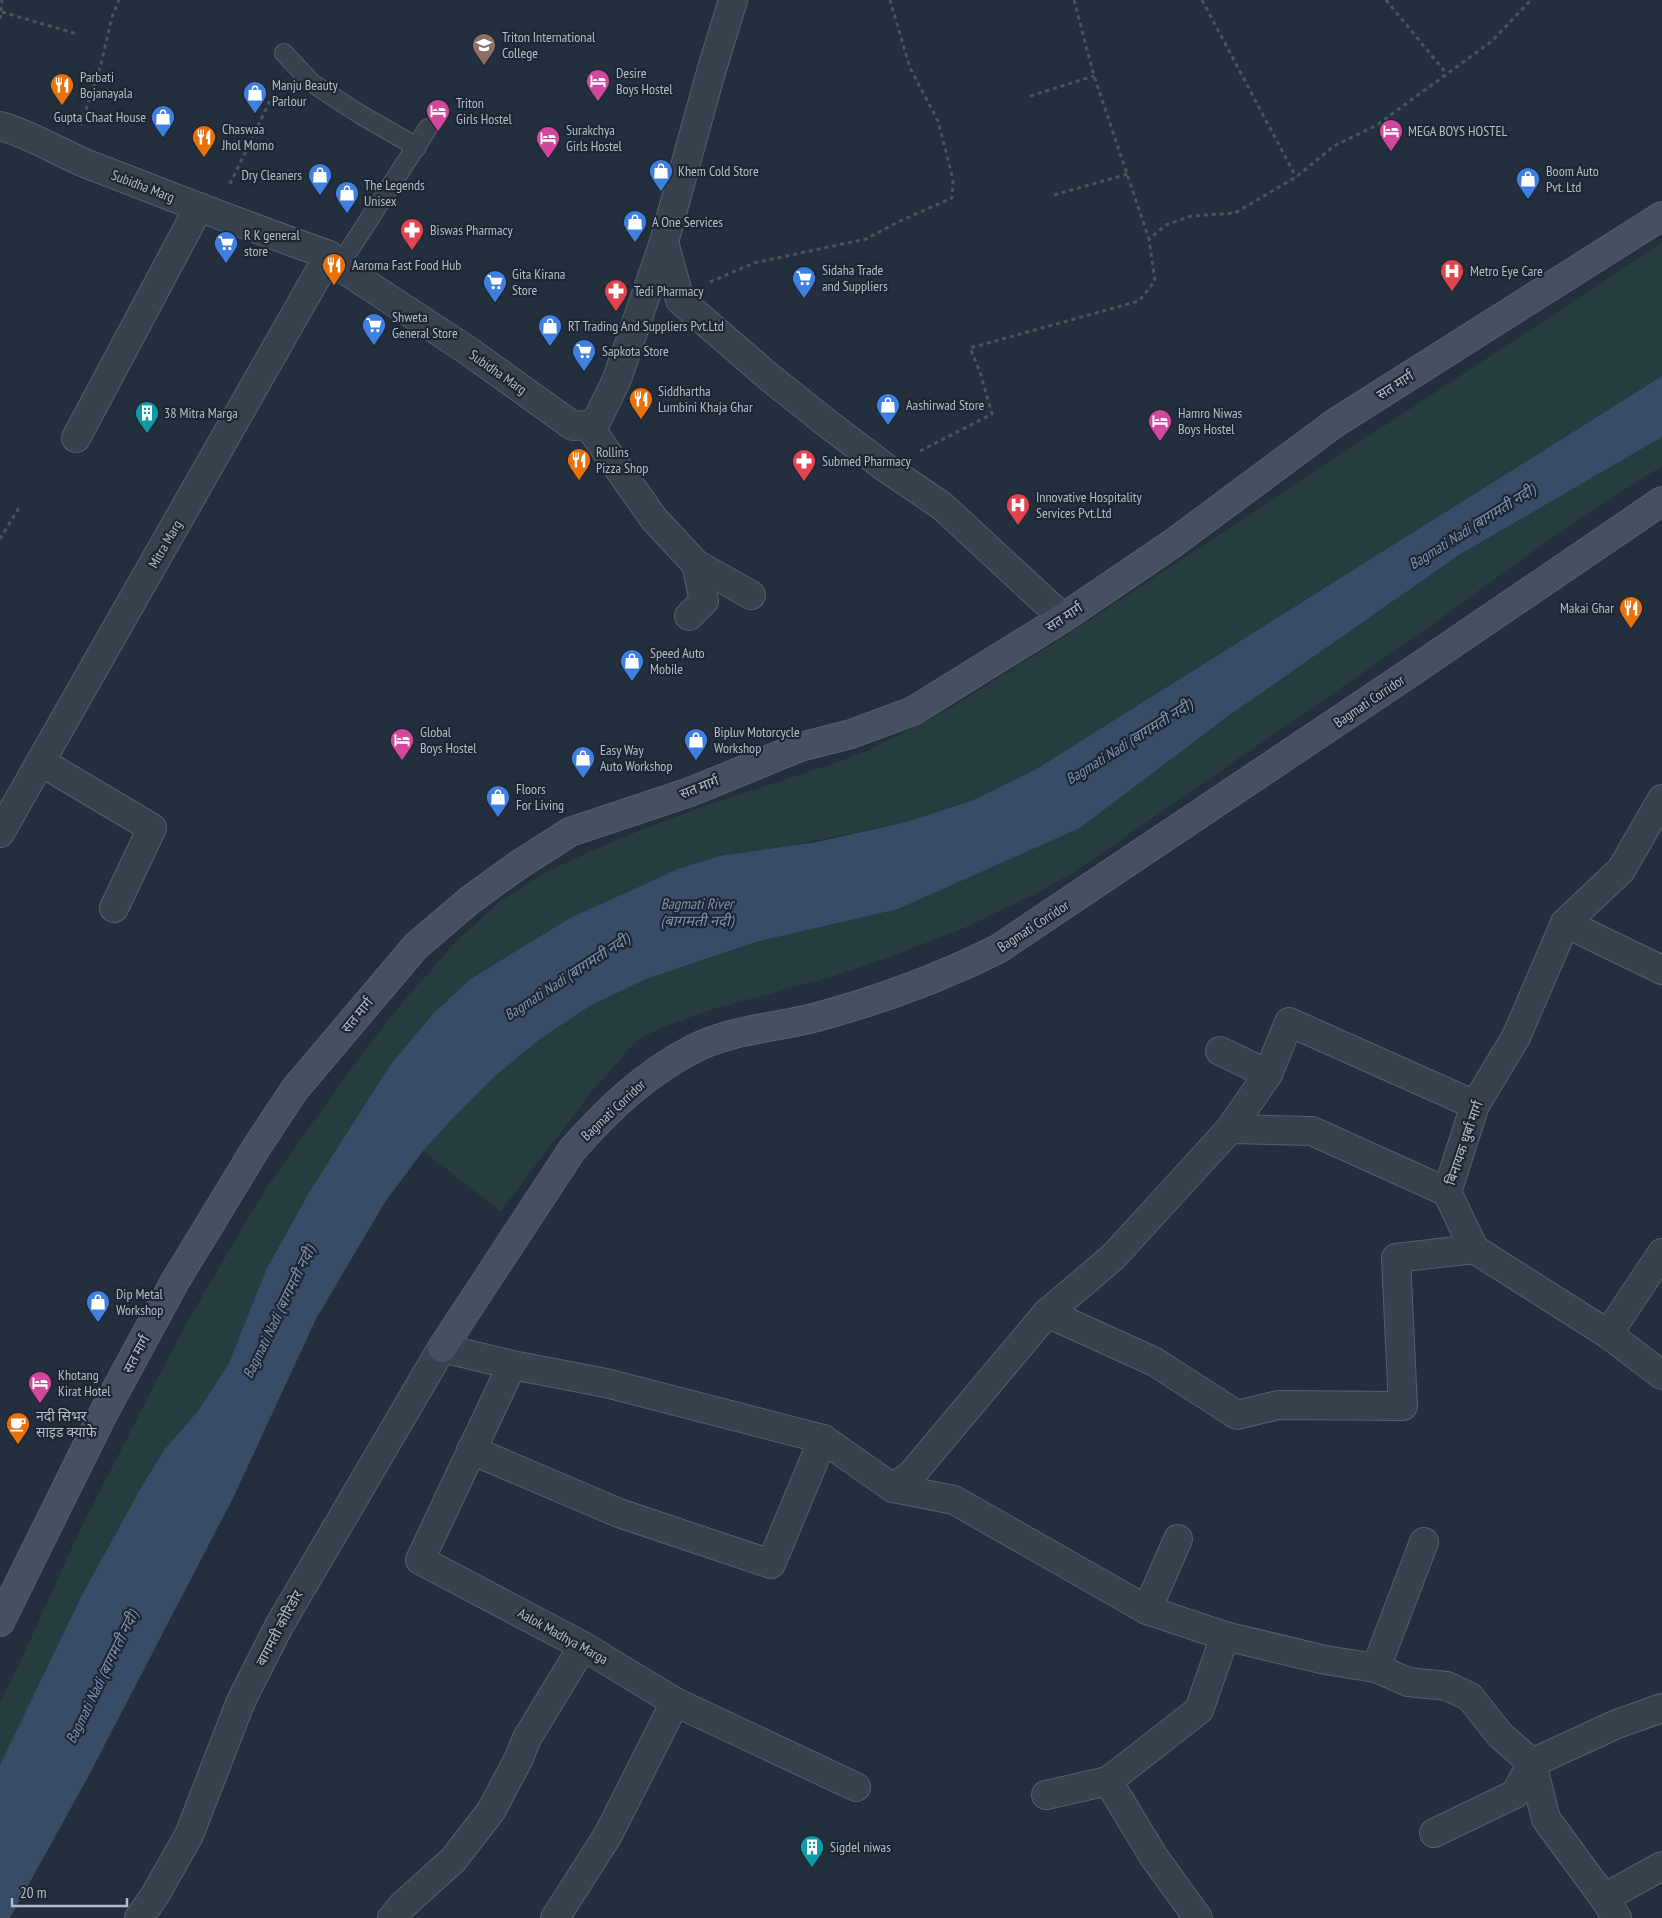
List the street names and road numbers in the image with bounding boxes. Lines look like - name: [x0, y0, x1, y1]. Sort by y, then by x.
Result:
- street label: Subidha Marg: [109, 166, 177, 206]
- street label: Subidha Marg: [466, 346, 530, 398]
- street label: सत मार्ग: [1373, 366, 1418, 403]
- street label: Mitra Marg: [144, 517, 186, 571]
- street label: सत मार्ग: [1042, 598, 1087, 636]
- street label: Bagmati Corridor: [1330, 671, 1408, 731]
- street label: सत मार्ग: [677, 771, 722, 803]
- street label: Bagmati Corridor: [994, 896, 1072, 956]
- street label: सत मार्ग: [337, 993, 378, 1036]
- street label: Bagmati Corridor: [577, 1076, 649, 1144]
- street label: बिनायक धुर्बा मार्ग: [1441, 1097, 1488, 1188]
- street label: सत मार्ग: [119, 1331, 154, 1376]
- street label: बागमती कोरिडोर: [252, 1587, 307, 1669]
- street label: Aalok Madhya Marga: [515, 1604, 611, 1668]

